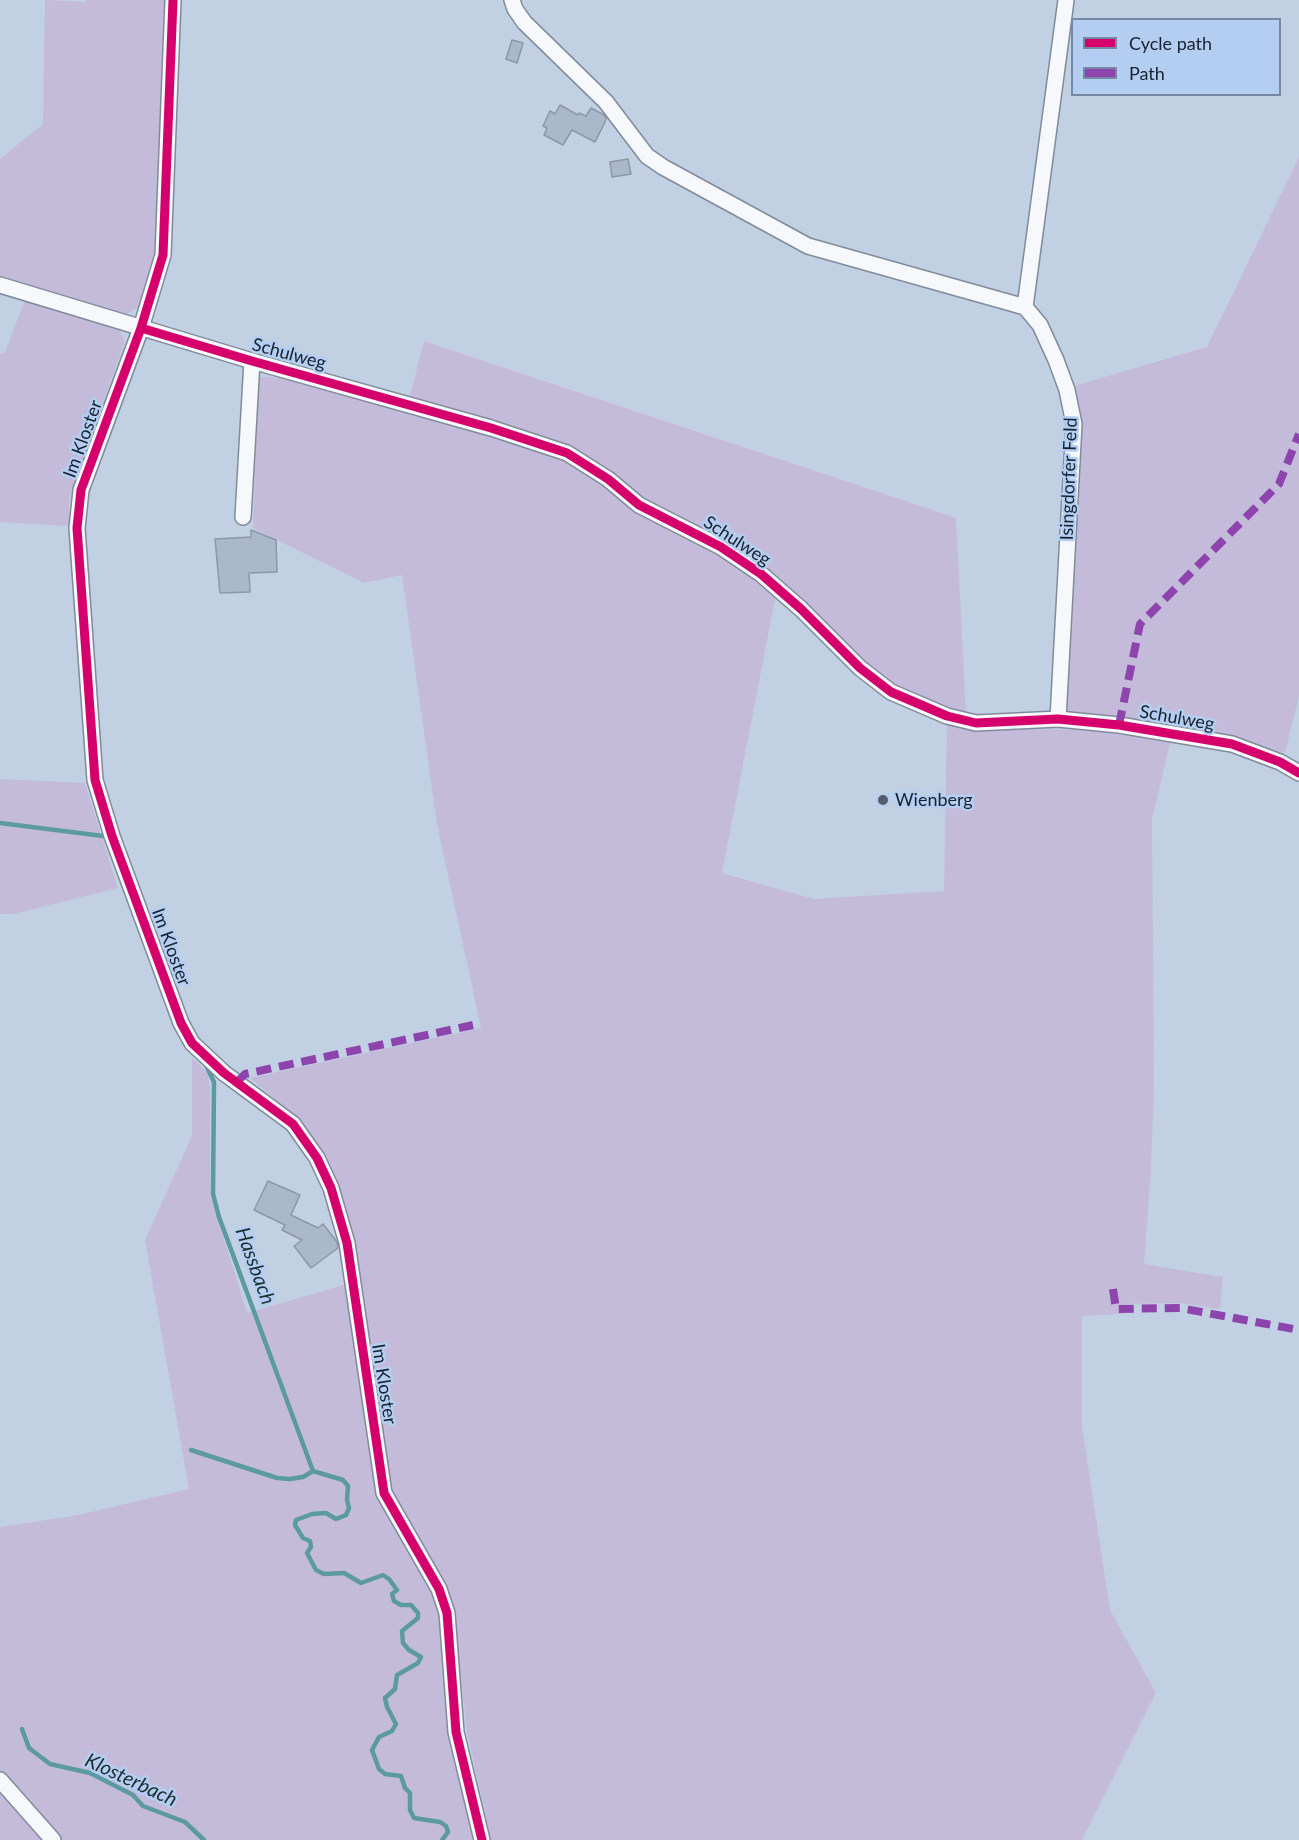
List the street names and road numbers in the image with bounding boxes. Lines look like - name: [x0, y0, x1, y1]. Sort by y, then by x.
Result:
- street label: Schulweg: [250, 334, 328, 374]
- street label: Im Kloster: [59, 397, 107, 481]
- street label: Isingdorfer Feld: [1056, 417, 1082, 541]
- street label: Schulweg: [699, 511, 775, 571]
- street label: Schulweg: [1138, 701, 1216, 735]
- street label: Im Kloster: [147, 905, 195, 989]
- street label: Im Kloster: [367, 1342, 401, 1426]

